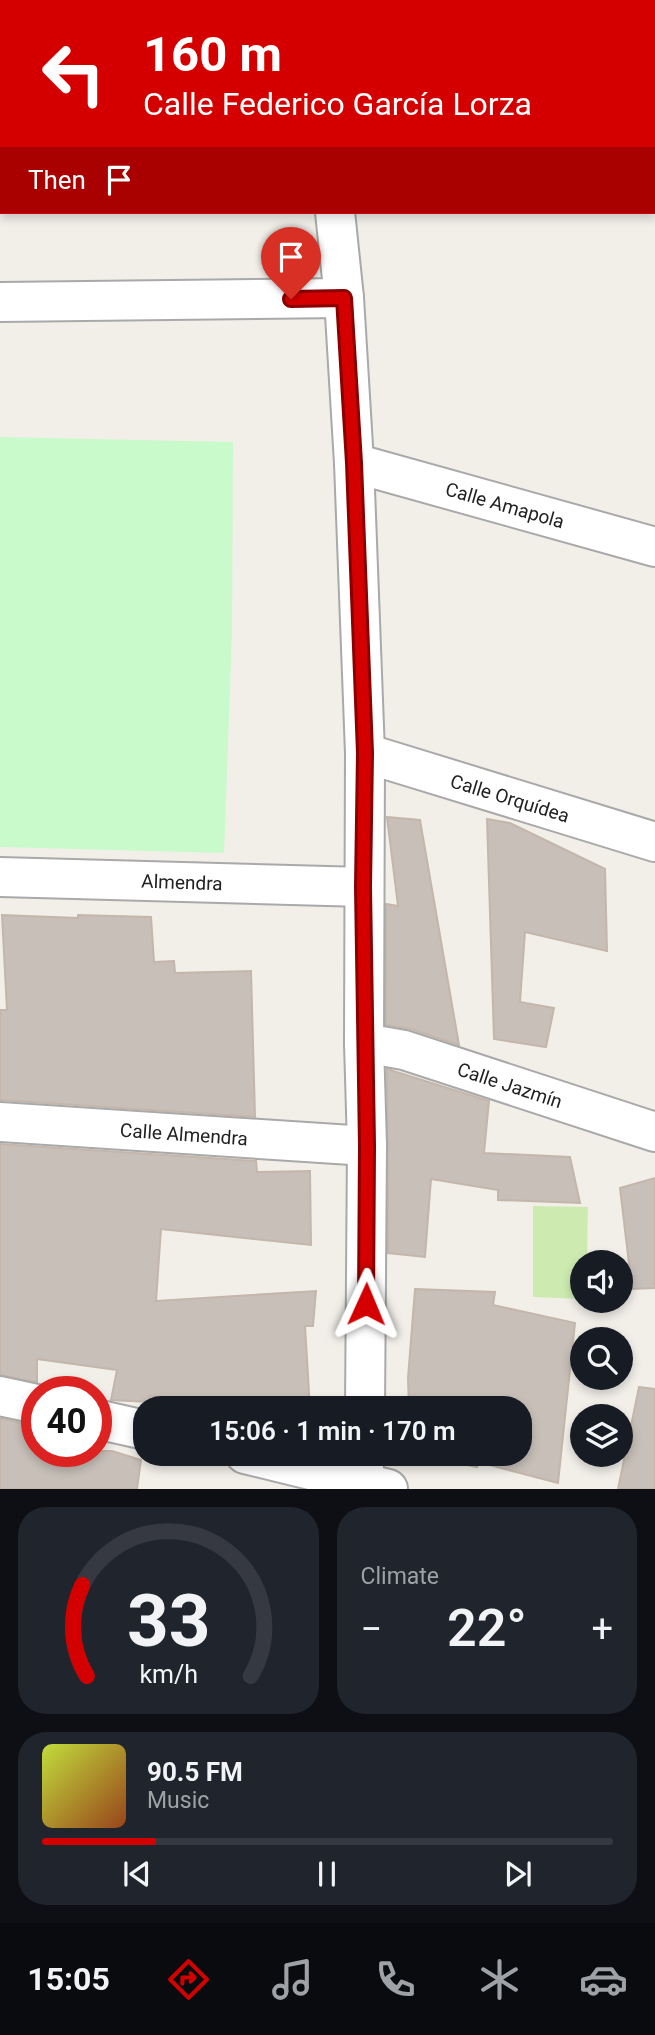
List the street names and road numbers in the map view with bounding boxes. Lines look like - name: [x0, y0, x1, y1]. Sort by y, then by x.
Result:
- street label: Calle Amapola: [443, 478, 567, 533]
- street label: Calle Orquídea: [448, 769, 572, 827]
- street label: Almendra: [141, 870, 223, 895]
- street label: Calle Jazmín: [455, 1058, 565, 1113]
- street label: Calle Almendra: [119, 1119, 249, 1150]

